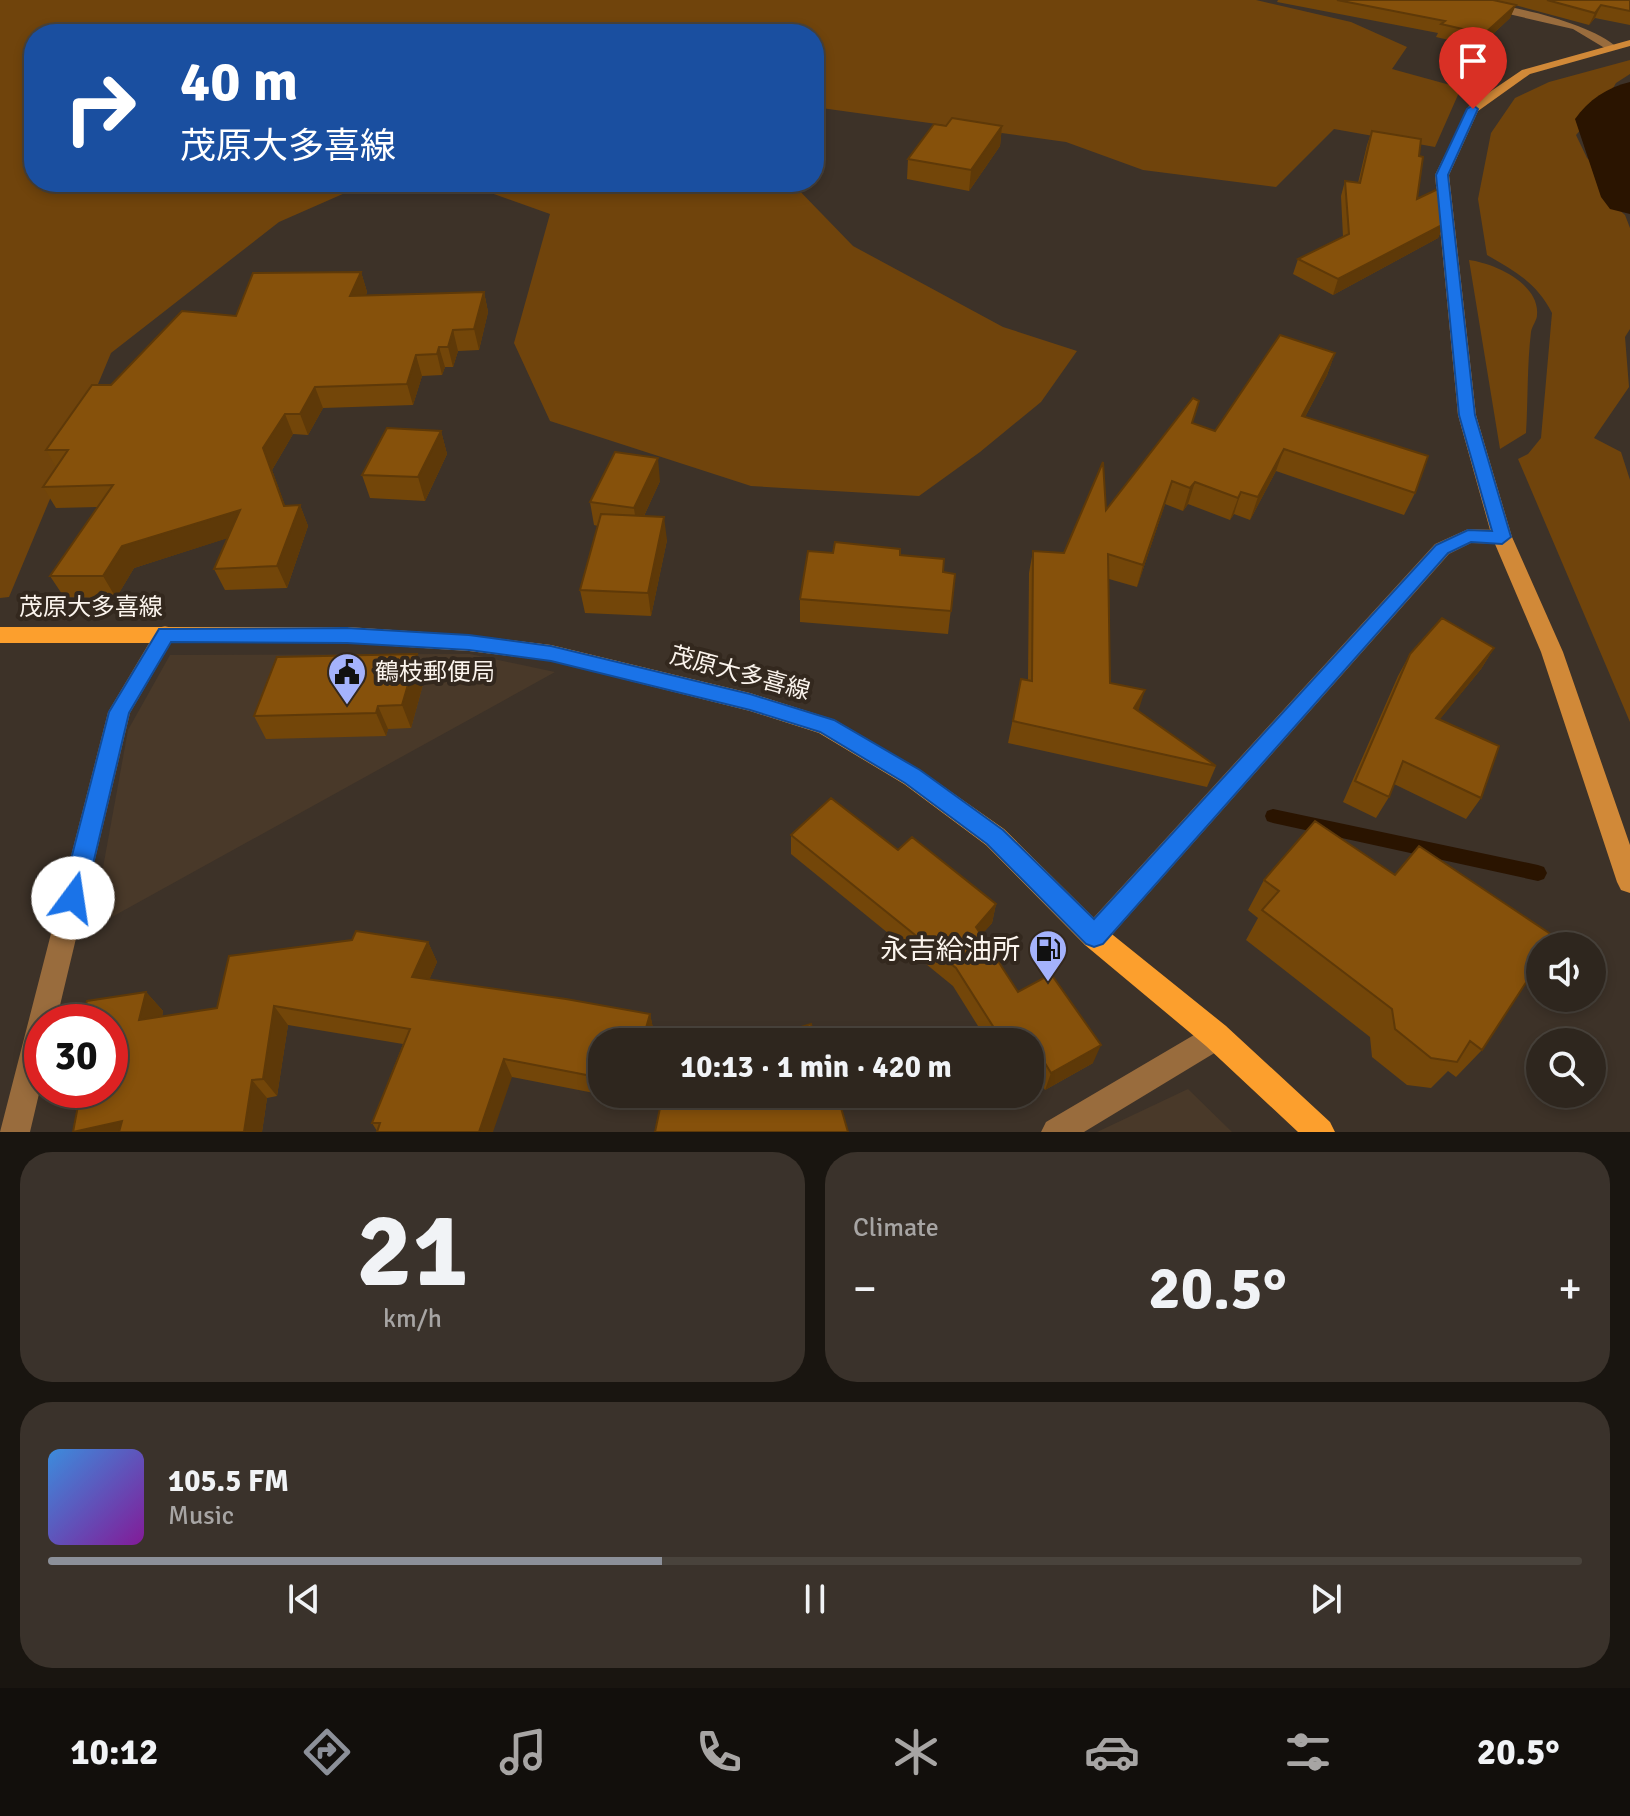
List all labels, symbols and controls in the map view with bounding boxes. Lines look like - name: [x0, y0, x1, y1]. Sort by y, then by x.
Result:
- pin: [1439, 27, 1507, 109]
- icon: arrive: [1451, 39, 1495, 83]
- text: 40 m: [180, 47, 298, 116]
- icon: right: [48, 56, 152, 160]
- text: 茂原大多喜線: [180, 124, 396, 169]
- street label: 茂原大多喜線: [19, 592, 163, 622]
- street label: 茂原大多喜線: [667, 640, 813, 706]
- public building icon: 鶴枝郵便局: [326, 651, 368, 706]
- place label: 鶴枝郵便局: [375, 657, 495, 687]
- position arrow: [31, 856, 115, 940]
- fuel station icon: 永吉給油所: [1027, 928, 1069, 983]
- map controls: [1526, 932, 1606, 1108]
- button: sound: [1526, 932, 1606, 1012]
- place label: 永吉給油所: [880, 933, 1020, 967]
- speed limit sign: 30: [24, 1004, 128, 1108]
- button: search: [1526, 1028, 1606, 1108]
- text: 10:13 · 1 min · 420 m: [680, 1049, 952, 1086]
- text: 21: [356, 1187, 469, 1315]
- text: Climate: [853, 1212, 939, 1244]
- text: 20.5°: [1148, 1252, 1287, 1326]
- text: −: [853, 1262, 877, 1316]
- text: +: [1558, 1262, 1582, 1316]
- text: km/h: [383, 1303, 442, 1335]
- text: 105.5 FM: [168, 1463, 289, 1500]
- text: Music: [168, 1500, 234, 1532]
- icon: previous: [282, 1577, 326, 1621]
- icon: pause: [793, 1577, 837, 1621]
- icon: next: [1304, 1577, 1348, 1621]
- icon: directions: [299, 1724, 355, 1780]
- icon: music: [495, 1724, 551, 1780]
- icon: phone: [691, 1724, 747, 1780]
- icon: climate: [888, 1724, 944, 1780]
- icon: car: [1084, 1724, 1140, 1780]
- icon: filters: [1280, 1724, 1336, 1780]
- text: 10:12: [70, 1730, 159, 1775]
- text: 20.5°: [1477, 1730, 1560, 1775]

